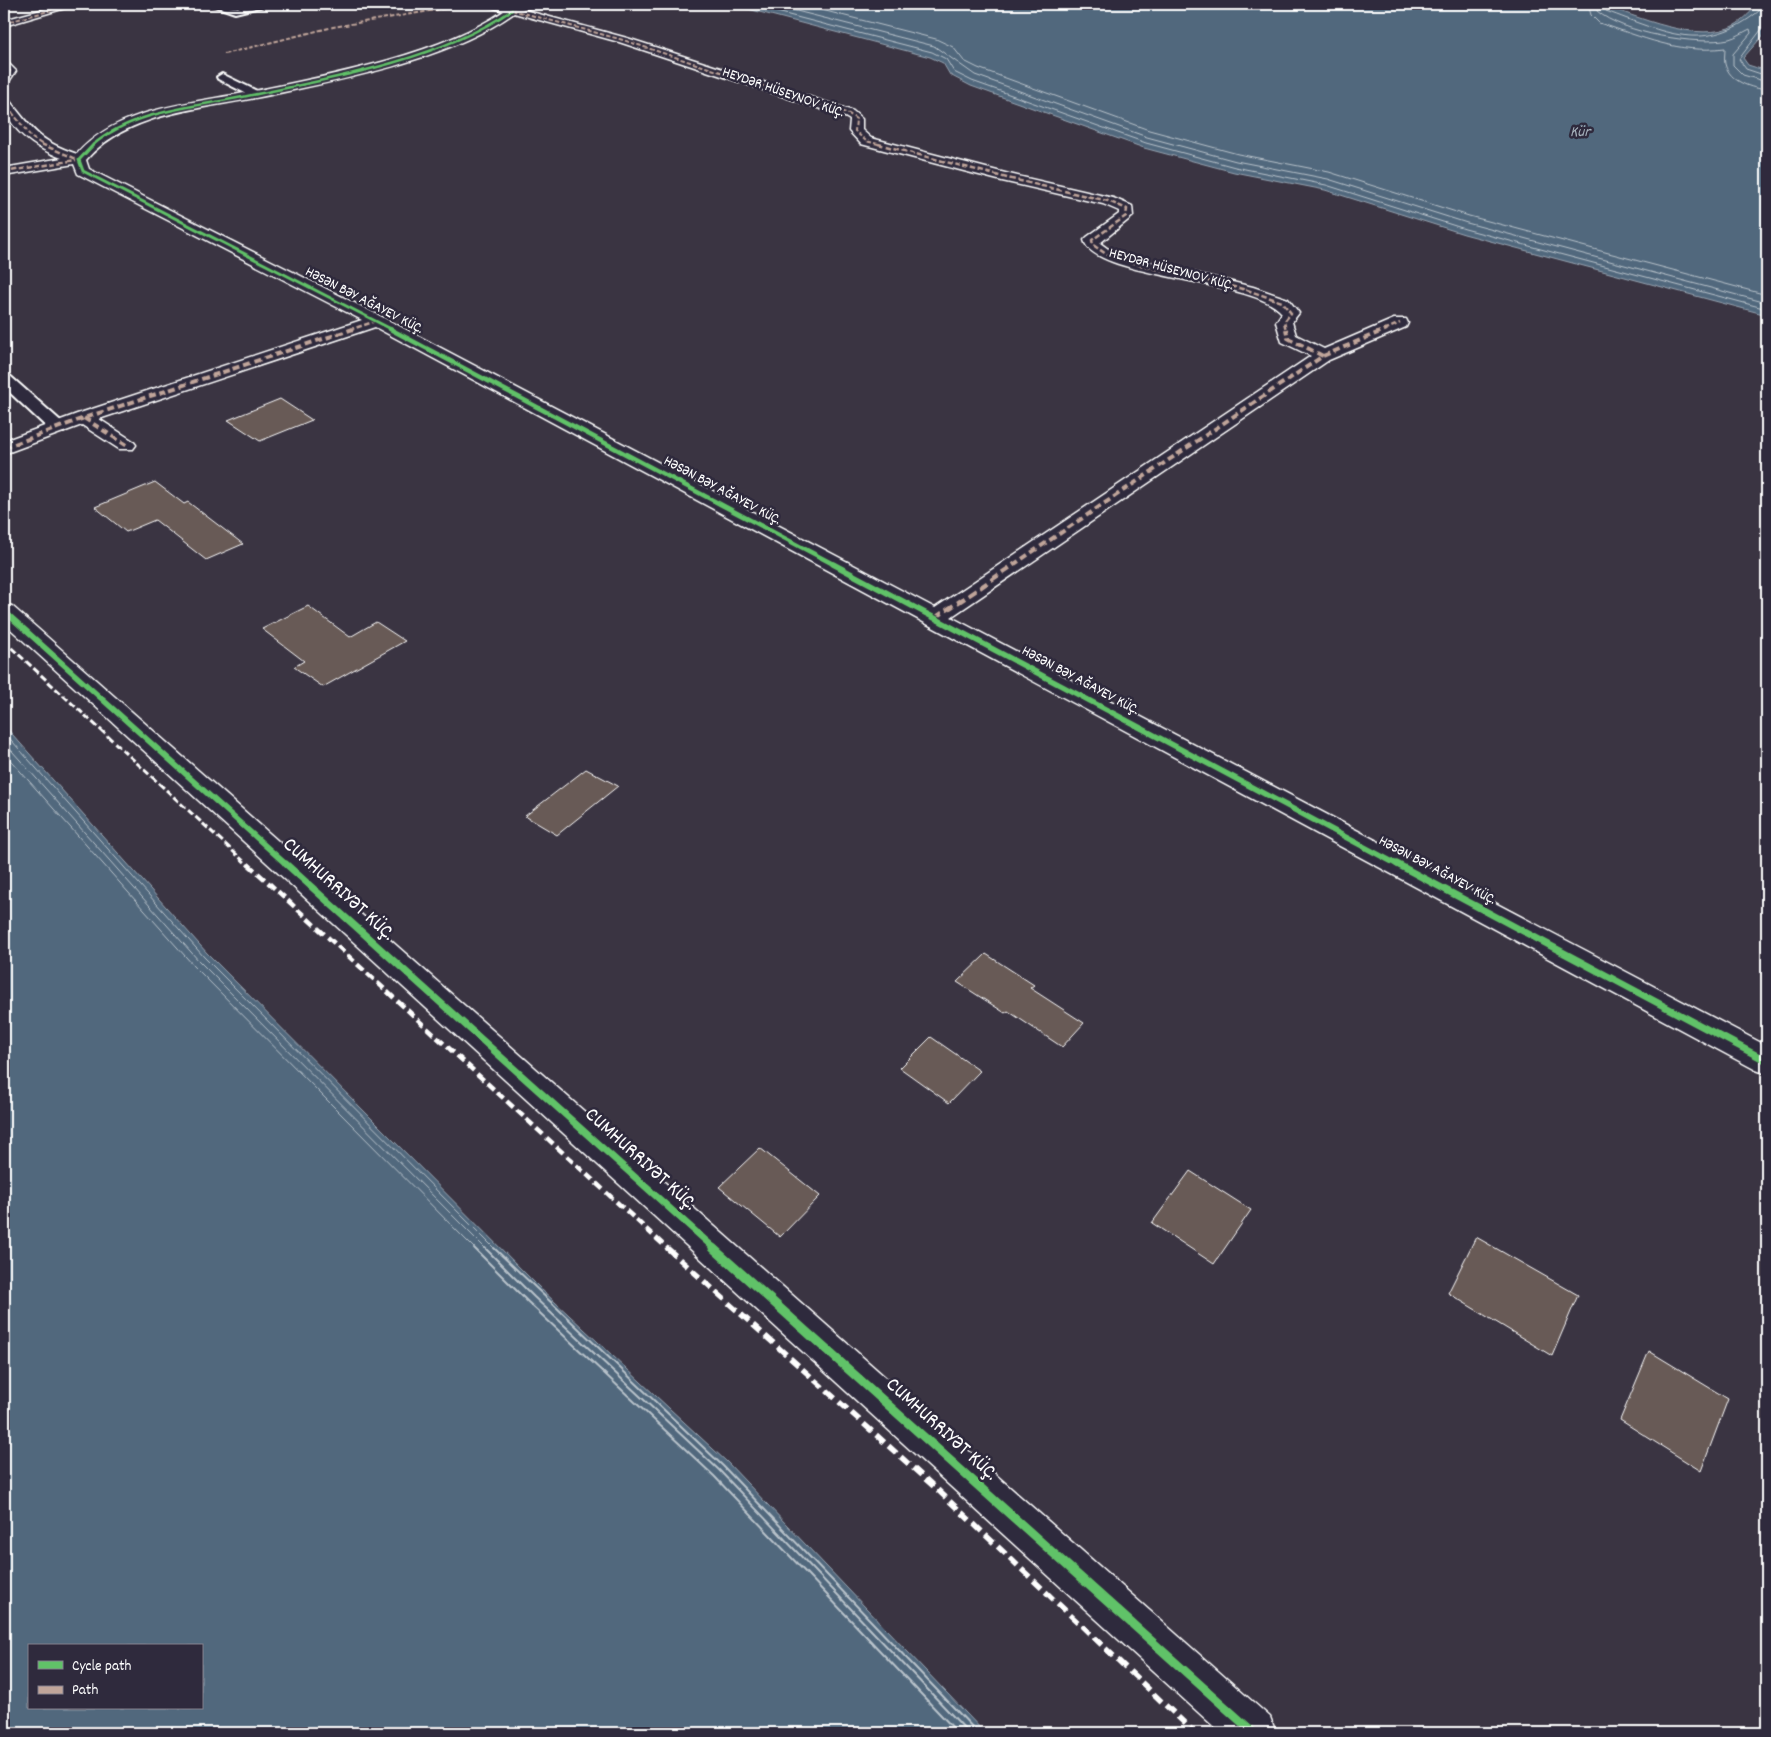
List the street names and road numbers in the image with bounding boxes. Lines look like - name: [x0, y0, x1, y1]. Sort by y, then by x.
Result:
- street label: HEYDƏR HÜSEYNOV KÜÇ.: [719, 62, 847, 124]
- street label: HEYDƏR HÜSEYNOV KÜÇ.: [1106, 243, 1236, 297]
- street label: HƏSƏN BƏY AĞAYEV KÜÇ.: [301, 262, 427, 340]
- street label: HƏSƏN BƏY AĞAYEV KÜÇ.: [659, 451, 785, 531]
- street label: HƏSƏN BƏY AĞAYEV KÜÇ.: [1017, 641, 1143, 721]
- street label: CUMHURRIYƏT KÜÇ.: [275, 831, 401, 949]
- street label: HƏSƏN BƏY AĞAYEV KÜÇ.: [1374, 831, 1500, 911]
- street label: CUMHURRIYƏT KÜÇ.: [577, 1101, 703, 1219]
- street label: CUMHURRIYƏT KÜÇ.: [878, 1371, 1004, 1489]

